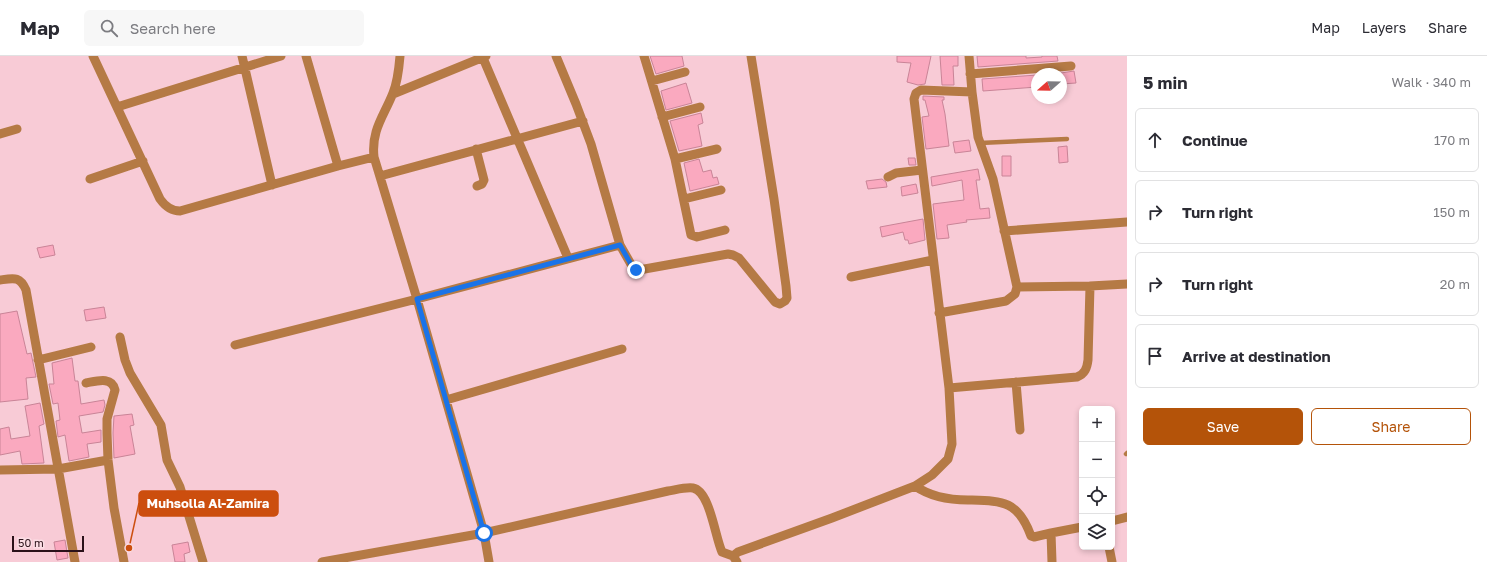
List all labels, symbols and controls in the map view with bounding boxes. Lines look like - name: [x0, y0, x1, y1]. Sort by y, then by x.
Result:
- search box: [84, 10, 364, 46]
- text: Map: [20, 16, 60, 39]
- icon: search: [98, 17, 120, 39]
- text: Search here: [130, 19, 216, 37]
- text: Map: [1311, 19, 1340, 36]
- text: Layers: [1362, 19, 1406, 36]
- text: Share: [1428, 19, 1467, 36]
- north arrow: [1031, 68, 1067, 104]
- text: 5 min: [1143, 72, 1187, 93]
- text: Walk · 340 m: [1391, 74, 1471, 90]
- icon: ahead: [1144, 129, 1166, 151]
- text: Continue: [1182, 131, 1248, 149]
- text: 170 m: [1434, 132, 1470, 148]
- icon: right: [1144, 201, 1166, 223]
- text: Turn right: [1182, 203, 1253, 221]
- text: 150 m: [1433, 204, 1470, 220]
- route end: [627, 261, 645, 279]
- icon: right: [1144, 273, 1166, 295]
- text: Turn right: [1182, 275, 1253, 293]
- text: 20 m: [1440, 276, 1470, 292]
- icon: arrive: [1144, 345, 1166, 367]
- text: Arrive at destination: [1182, 347, 1331, 365]
- map controls: [1079, 406, 1115, 550]
- button: +: [1079, 406, 1115, 442]
- button: Save: [1143, 408, 1303, 445]
- button: Share: [1311, 408, 1471, 445]
- button: −: [1079, 442, 1115, 478]
- button: locate: [1079, 478, 1115, 514]
- callout: Muhsolla Al-Zamira: [139, 491, 278, 516]
- text: Muhsolla Al-Zamira: [147, 495, 270, 511]
- button: layers: [1079, 514, 1115, 550]
- route start: [475, 524, 493, 542]
- scale bar: [12, 534, 84, 553]
- text: 50 m: [18, 536, 44, 549]

